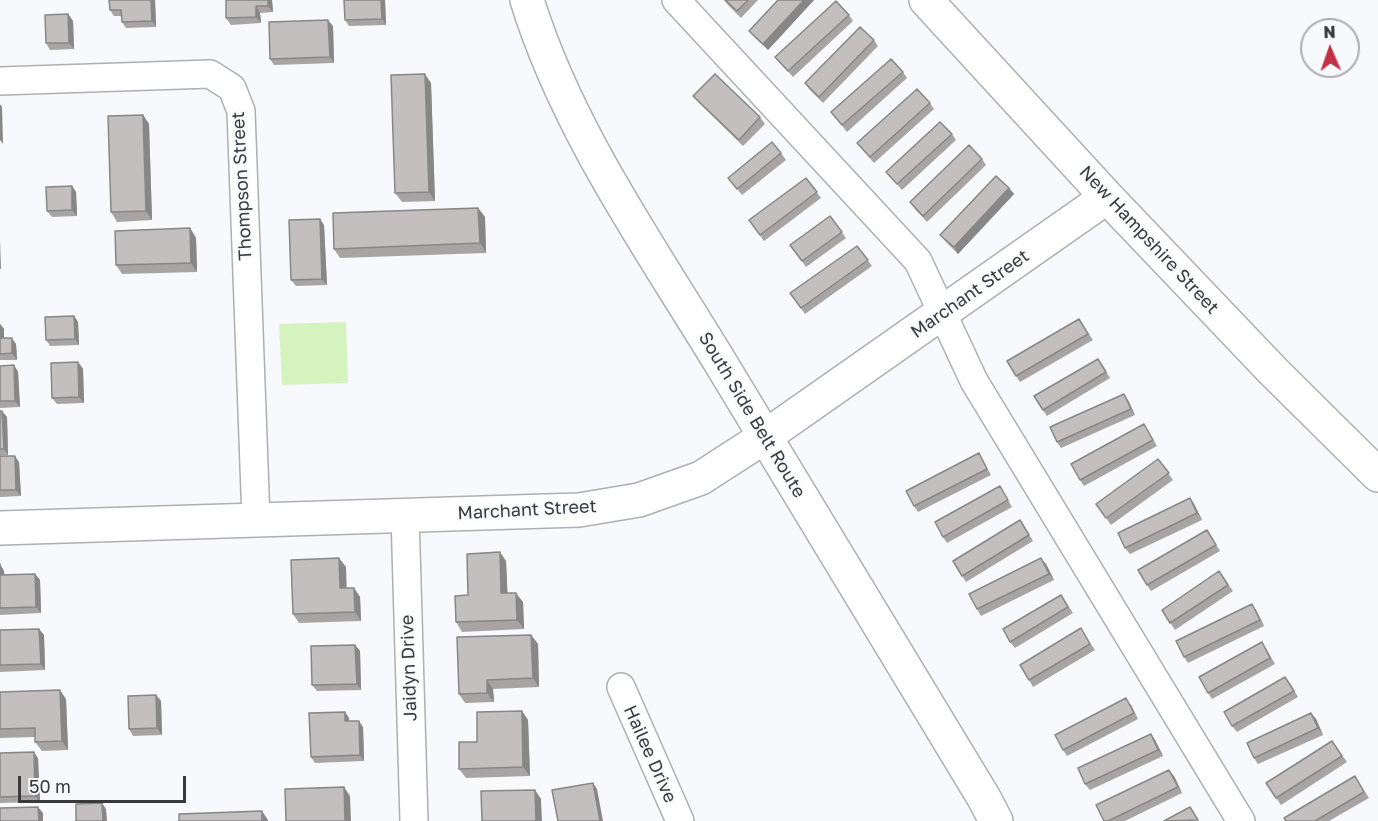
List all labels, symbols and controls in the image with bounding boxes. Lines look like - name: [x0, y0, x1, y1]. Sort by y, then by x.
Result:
- north arrow: [1300, 18, 1360, 78]
- text: N: [1323, 22, 1336, 42]
- street label: Thompson Street: [227, 111, 257, 261]
- street label: New Hampshire Street: [1075, 162, 1223, 318]
- street label: Marchant Street: [907, 245, 1033, 343]
- street label: South Side Belt Route: [694, 328, 810, 502]
- street label: Marchant Street: [457, 496, 597, 524]
- street label: Jaidyn Drive: [396, 615, 422, 721]
- street label: Hailee Drive: [619, 702, 681, 806]
- scale bar: [21, 764, 189, 802]
- text: 50 m: [29, 775, 71, 797]

